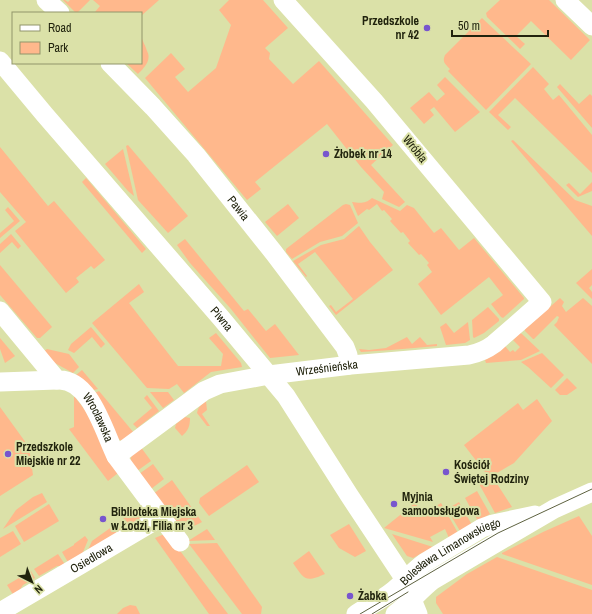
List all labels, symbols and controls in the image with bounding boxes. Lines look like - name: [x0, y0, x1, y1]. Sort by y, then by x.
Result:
- legend: [12, 12, 142, 64]
- scale bar: [452, 12, 548, 38]
- place label: Przedszkole nr 42: [362, 13, 420, 43]
- text: 50 m: [458, 18, 480, 34]
- text: Road: [48, 20, 72, 36]
- marker: Przedszkole nr 42: [422, 23, 432, 33]
- text: Park: [48, 40, 68, 56]
- street label: Wróbla: [399, 132, 431, 166]
- place label: Żłobek nr 14: [334, 146, 393, 162]
- marker: Żłobek nr 14: [321, 149, 331, 159]
- street label: Pawia: [224, 193, 253, 224]
- street label: Piwna: [207, 303, 237, 335]
- street label: Wrześnieńska: [295, 356, 359, 380]
- street label: Wrocławska: [79, 389, 117, 445]
- place label: Przedszkole Miejskie nr 22: [16, 439, 81, 469]
- marker: Przedszkole Miejskie nr 22: [3, 449, 13, 459]
- place label: Kościół Świętej Rodziny: [454, 457, 529, 487]
- marker: Kościół Świętej Rodziny: [441, 467, 451, 477]
- place label: Myjnia samoobsługowa: [402, 489, 480, 519]
- marker: Myjnia samoobsługowa: [389, 499, 399, 509]
- place label: Biblioteka Miejska w Łodzi, Filia nr 3: [111, 504, 197, 534]
- marker: Biblioteka Miejska w Łodzi, Filia nr 3: [98, 514, 108, 524]
- street label: Bolesława Limanowskiego: [396, 515, 502, 589]
- street label: Osiedlowa: [67, 539, 116, 577]
- north arrow: [12, 562, 52, 602]
- text: N: [32, 582, 46, 597]
- place label: Żabka: [358, 588, 387, 604]
- marker: Żabka: [345, 591, 355, 601]

